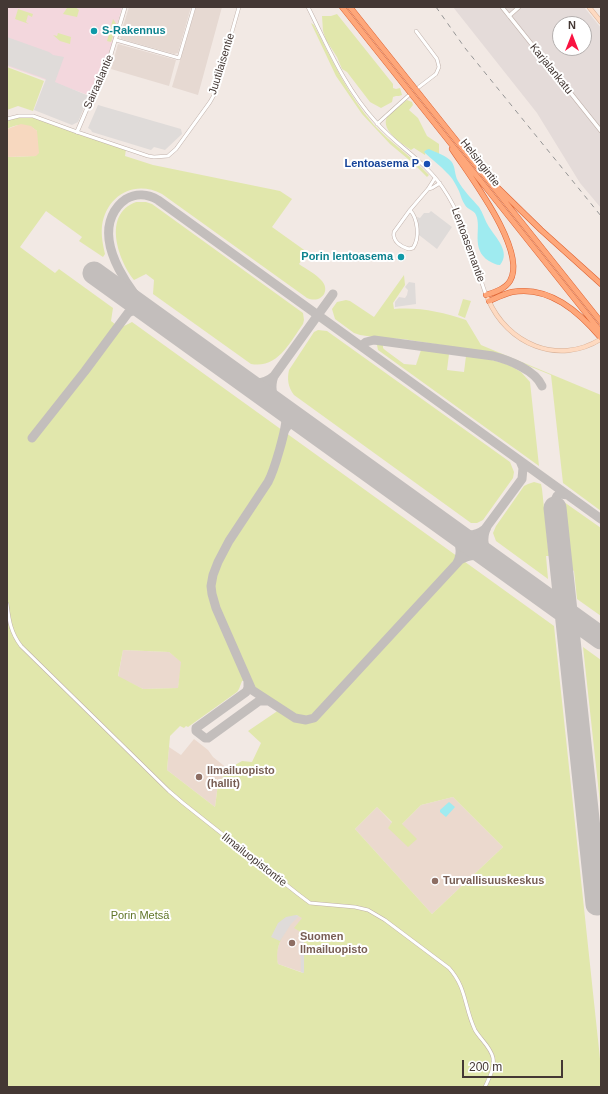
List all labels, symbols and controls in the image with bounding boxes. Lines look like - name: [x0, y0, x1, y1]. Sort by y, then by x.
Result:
- north arrow: [552, 16, 592, 56]
- text: N: [568, 19, 576, 31]
- place label: S-Rakennus: [102, 24, 166, 38]
- marker: S-Rakennus: [89, 26, 99, 36]
- street label: Juutilaisentie: [206, 32, 238, 96]
- street label: Karjalankatu: [527, 41, 575, 97]
- street label: Sairaalantie: [81, 53, 117, 111]
- street label: Helsingintie: [457, 137, 503, 189]
- place label: Lentoasema P: [344, 157, 419, 171]
- marker: Lentoasema P: [422, 159, 432, 169]
- street label: Lentoasemantie: [448, 206, 488, 284]
- place label: Porin lentoasema: [301, 250, 393, 264]
- marker: Porin lentoasema: [396, 252, 406, 262]
- place label: Ilmailuopisto (hallit): [207, 764, 275, 790]
- marker: Ilmailuopisto (hallit): [194, 772, 204, 782]
- street label: Ilmailuopistontie: [219, 831, 289, 889]
- place label: Turvallisuuskeskus: [443, 874, 544, 888]
- marker: Turvallisuuskeskus: [430, 876, 440, 886]
- park label: Porin Metsä: [111, 909, 169, 923]
- place label: Suomen Ilmailuopisto: [300, 930, 368, 956]
- marker: Suomen Ilmailuopisto: [287, 938, 297, 948]
- scale bar: [464, 1052, 565, 1078]
- text: 200 m: [469, 1060, 502, 1074]

